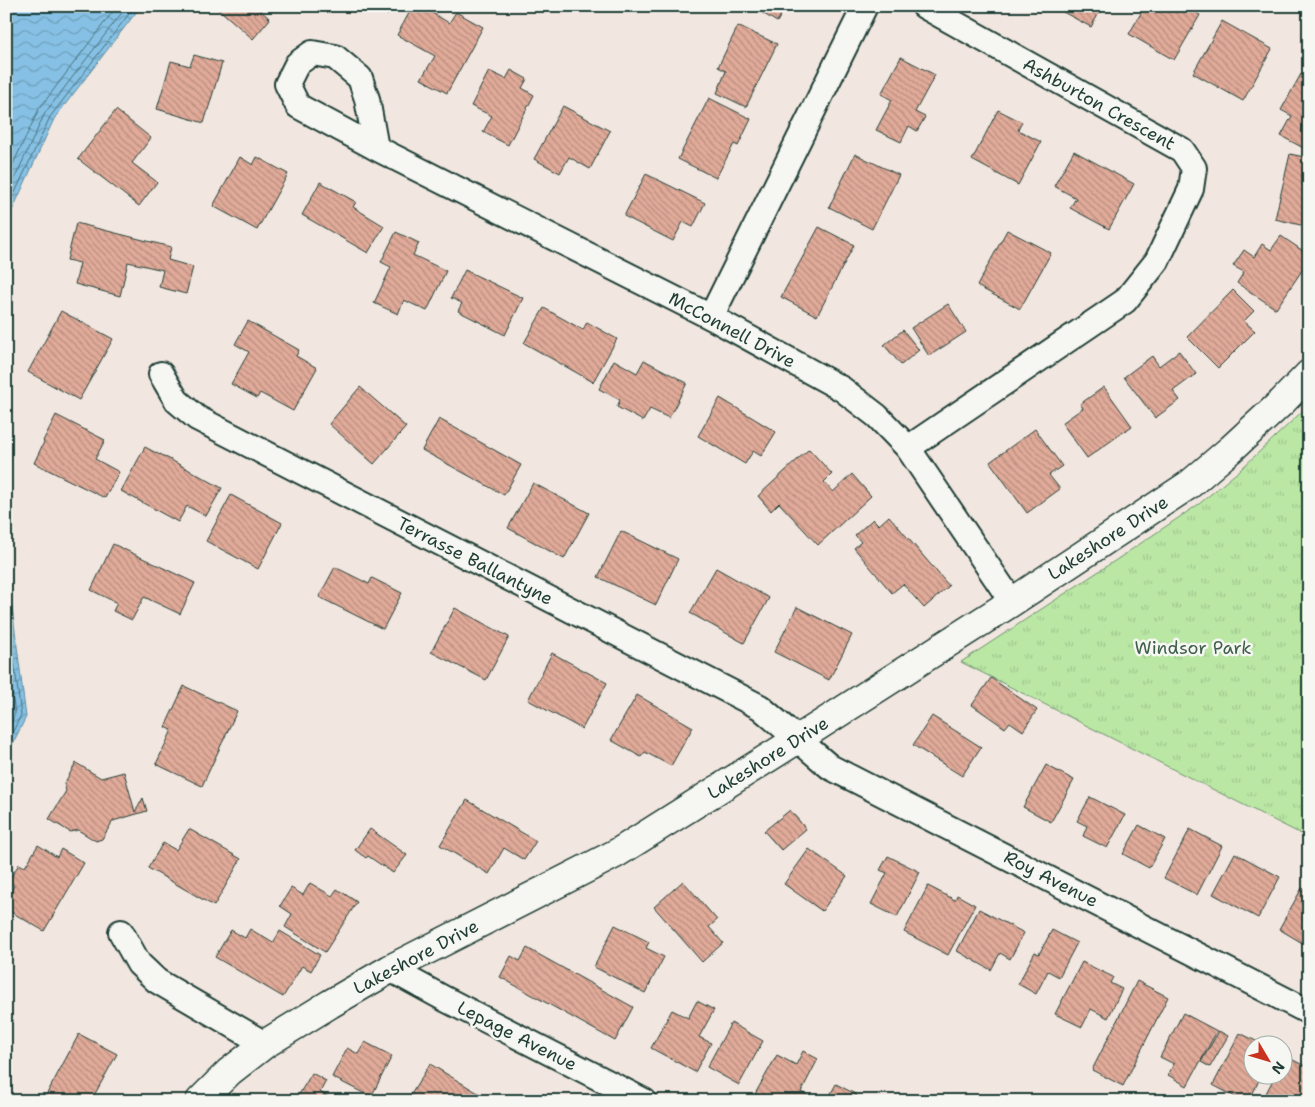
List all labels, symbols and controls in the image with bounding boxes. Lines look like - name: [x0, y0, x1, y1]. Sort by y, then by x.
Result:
- street label: Ashburton Crescent: [1018, 52, 1180, 156]
- street label: McConnell Drive: [664, 286, 800, 374]
- street label: Lakeshore Drive: [1043, 490, 1173, 586]
- street label: Terrasse Ballantyne: [393, 511, 557, 611]
- park label: Windsor Park: [1135, 636, 1252, 660]
- street label: Lakeshore Drive: [703, 711, 833, 805]
- street label: Roy Avenue: [1000, 845, 1102, 913]
- street label: Lakeshore Drive: [349, 914, 483, 1000]
- street label: Lepage Avenue: [453, 995, 581, 1077]
- north arrow: [1242, 1034, 1292, 1084]
- text: N: [1268, 1058, 1289, 1078]

